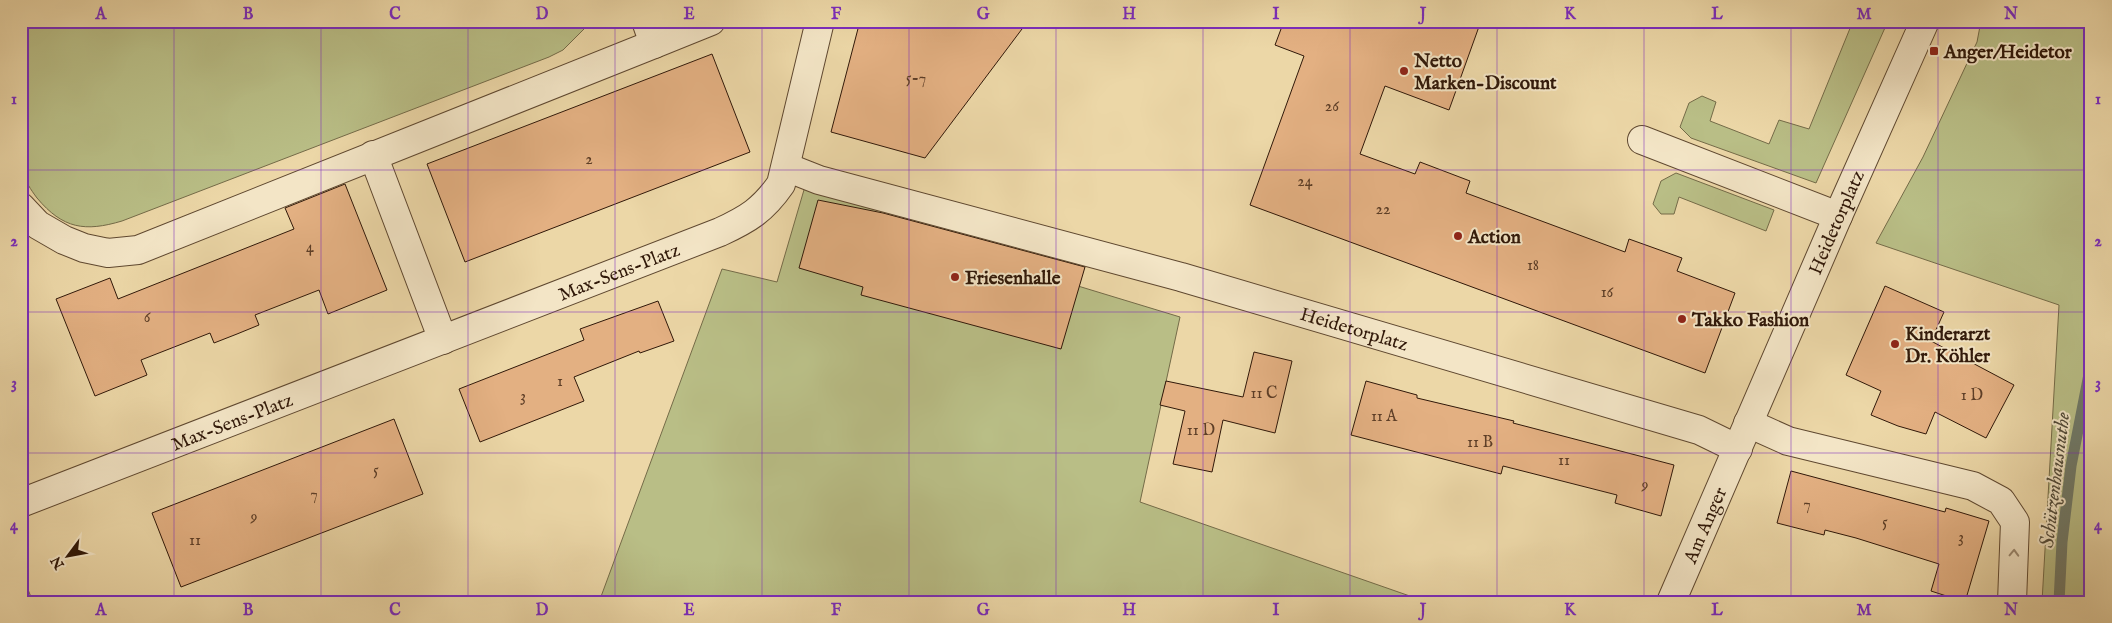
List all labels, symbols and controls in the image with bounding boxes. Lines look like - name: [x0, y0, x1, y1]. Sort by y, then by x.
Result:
- text: A: [95, 5, 108, 25]
- text: B: [243, 5, 254, 25]
- text: C: [389, 5, 401, 25]
- text: D: [536, 5, 549, 25]
- text: E: [683, 5, 695, 25]
- text: F: [831, 5, 842, 25]
- text: G: [977, 5, 990, 25]
- text: H: [1122, 5, 1136, 25]
- text: I: [1273, 5, 1280, 25]
- text: J: [1418, 5, 1427, 25]
- text: K: [1564, 5, 1577, 25]
- text: L: [1711, 5, 1723, 25]
- text: M: [1856, 5, 1872, 25]
- text: N: [2003, 5, 2018, 25]
- place label: Anger/Heidetor: [1943, 41, 2073, 65]
- marker: Anger/Heidetor: [1928, 45, 1940, 57]
- place label: Netto Marken-Discount: [1413, 50, 1557, 96]
- marker: Netto Marken-Discount: [1398, 65, 1410, 77]
- house number: 5-7: [906, 69, 926, 89]
- text: 1: [11, 90, 17, 110]
- text: 1: [2095, 90, 2101, 110]
- house number: 26: [1325, 97, 1339, 117]
- house number: 2: [585, 150, 593, 170]
- street label: Heidetorplatz: [1804, 167, 1871, 279]
- house number: 24: [1297, 172, 1313, 192]
- house number: 22: [1375, 200, 1391, 220]
- place label: Action: [1467, 226, 1521, 250]
- marker: Action: [1452, 230, 1464, 242]
- text: 2: [10, 232, 18, 252]
- text: 2: [2094, 232, 2102, 252]
- house number: 4: [306, 238, 314, 258]
- street label: Max-Sens-Platz: [555, 239, 684, 307]
- house number: 18: [1527, 256, 1539, 276]
- place label: Friesenhalle: [965, 267, 1061, 291]
- marker: Friesenhalle: [949, 271, 961, 283]
- house number: 16: [1601, 283, 1614, 303]
- street label: Heidetorplatz: [1297, 303, 1411, 357]
- house number: 6: [144, 308, 151, 328]
- place label: Takko Fashion: [1691, 309, 1809, 333]
- marker: Takko Fashion: [1676, 313, 1688, 325]
- place label: Kinderarzt Dr. Köhler: [1905, 323, 1991, 369]
- marker: Kinderarzt Dr. Köhler: [1889, 338, 1901, 350]
- house number: 1: [557, 372, 563, 392]
- text: 3: [11, 374, 17, 394]
- text: 3: [2095, 374, 2101, 394]
- house number: 11 C: [1251, 384, 1277, 404]
- house number: 1 D: [1961, 386, 1983, 406]
- house number: 3: [520, 387, 526, 407]
- street label: Max-Sens-Platz: [168, 389, 297, 458]
- house number: 11 A: [1371, 407, 1398, 427]
- water label: Schützenhausnuthe: [2035, 411, 2076, 549]
- house number: 11 D: [1187, 421, 1215, 441]
- house number: 11 B: [1467, 433, 1493, 453]
- house number: 11: [1558, 451, 1570, 471]
- house number: 5: [373, 461, 379, 481]
- house number: 9: [1641, 476, 1649, 496]
- street label: Am Anger: [1679, 484, 1733, 568]
- house number: 7: [310, 485, 318, 505]
- house number: 7: [1803, 495, 1811, 515]
- house number: 9: [250, 508, 258, 528]
- house number: 5: [1882, 513, 1888, 533]
- text: 4: [10, 516, 19, 536]
- text: 4: [2094, 516, 2103, 536]
- house number: 3: [1958, 528, 1964, 548]
- north arrow: [42, 530, 92, 580]
- house number: 11: [189, 531, 201, 551]
- one-way arrow: [2009, 549, 2020, 557]
- text: N: [47, 552, 69, 573]
- text: A: [95, 601, 108, 621]
- text: B: [243, 601, 254, 621]
- text: C: [389, 601, 401, 621]
- text: D: [536, 601, 549, 621]
- text: E: [683, 601, 695, 621]
- text: F: [831, 601, 842, 621]
- text: G: [977, 601, 990, 621]
- text: H: [1122, 601, 1136, 621]
- text: I: [1273, 601, 1280, 621]
- text: J: [1418, 601, 1427, 621]
- text: K: [1564, 601, 1577, 621]
- text: L: [1711, 601, 1723, 621]
- text: M: [1856, 601, 1872, 621]
- text: N: [2003, 601, 2018, 621]

